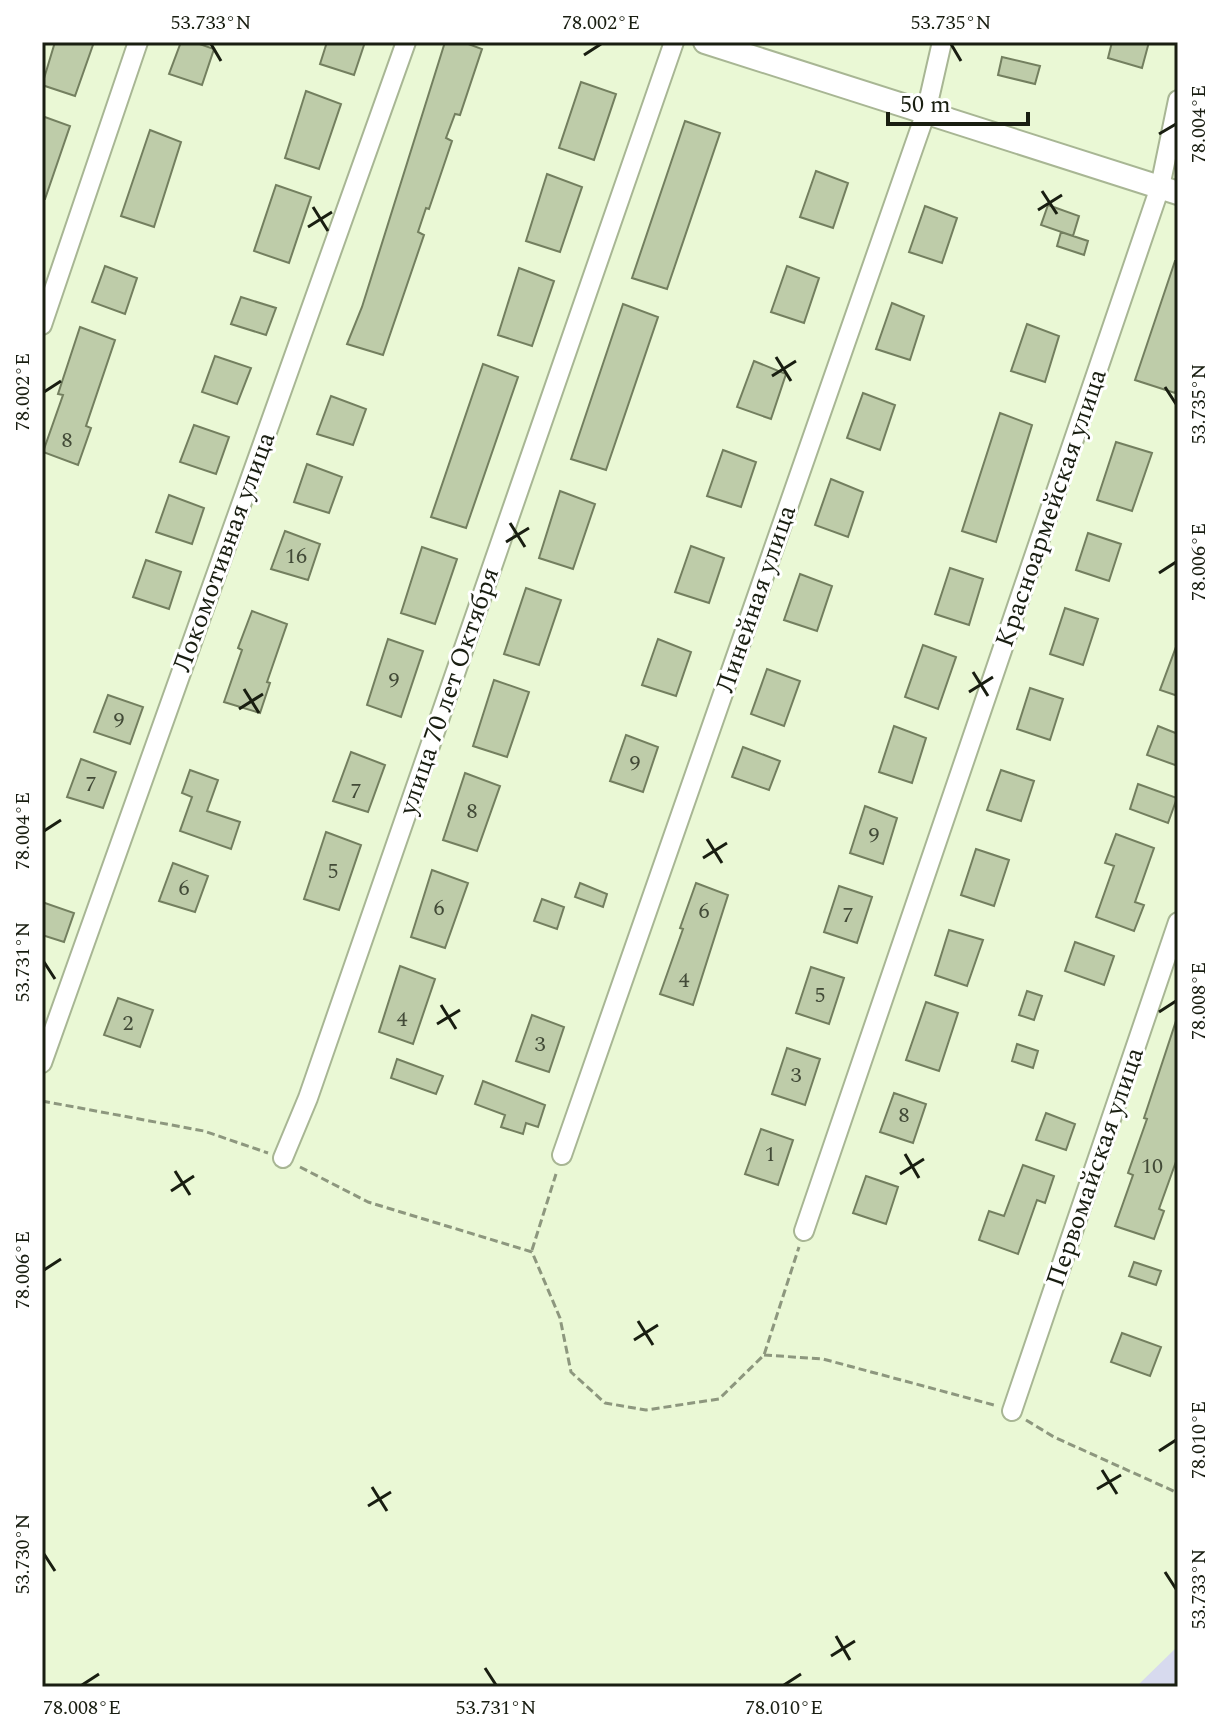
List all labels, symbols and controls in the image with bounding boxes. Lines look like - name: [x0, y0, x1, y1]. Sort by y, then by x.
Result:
- text: 53.733°N: [171, 8, 251, 38]
- text: 78.002°E: [562, 8, 640, 38]
- text: 53.735°N: [911, 8, 991, 38]
- scale bar: [888, 76, 1028, 126]
- text: 78.004°E: [1184, 85, 1214, 163]
- text: 50 m: [900, 87, 951, 123]
- text: 78.002°E: [8, 353, 38, 431]
- street label: Красноармейская улица: [985, 363, 1118, 653]
- text: 53.735°N: [1184, 364, 1214, 444]
- house number: 8: [61, 424, 73, 457]
- street label: Локомотивная улица: [162, 426, 286, 678]
- street label: Линейная улица: [705, 499, 807, 698]
- text: 78.006°E: [1184, 523, 1214, 601]
- house number: 16: [285, 540, 307, 573]
- street label: улица 70 лет Октября: [387, 562, 510, 821]
- house number: 9: [388, 664, 400, 697]
- house number: 9: [113, 704, 125, 737]
- house number: 9: [629, 747, 641, 780]
- house number: 7: [85, 768, 97, 801]
- house number: 7: [350, 775, 362, 808]
- text: 78.004°E: [8, 792, 38, 870]
- house number: 8: [466, 795, 478, 828]
- house number: 9: [868, 819, 880, 852]
- house number: 5: [327, 855, 339, 888]
- house number: 6: [178, 872, 190, 905]
- house number: 6: [433, 892, 445, 925]
- house number: 6: [698, 895, 710, 928]
- house number: 7: [842, 899, 854, 932]
- text: 53.731°N: [8, 922, 38, 1002]
- text: 78.008°E: [1184, 962, 1214, 1040]
- house number: 4: [678, 964, 690, 997]
- house number: 5: [814, 979, 826, 1012]
- house number: 4: [396, 1003, 408, 1036]
- house number: 2: [122, 1007, 134, 1040]
- house number: 3: [534, 1028, 546, 1061]
- street label: Первомайская улица: [1035, 1042, 1155, 1292]
- house number: 3: [790, 1059, 802, 1092]
- house number: 8: [898, 1099, 910, 1132]
- house number: 1: [764, 1138, 776, 1171]
- house number: 10: [1141, 1150, 1163, 1183]
- text: 78.006°E: [8, 1231, 38, 1309]
- text: 78.010°E: [1184, 1401, 1214, 1479]
- text: 53.730°N: [8, 1514, 38, 1594]
- text: 53.733°N: [1184, 1549, 1214, 1629]
- text: 78.008°E: [43, 1693, 121, 1723]
- text: 53.731°N: [456, 1693, 536, 1723]
- text: 78.010°E: [745, 1693, 823, 1723]

